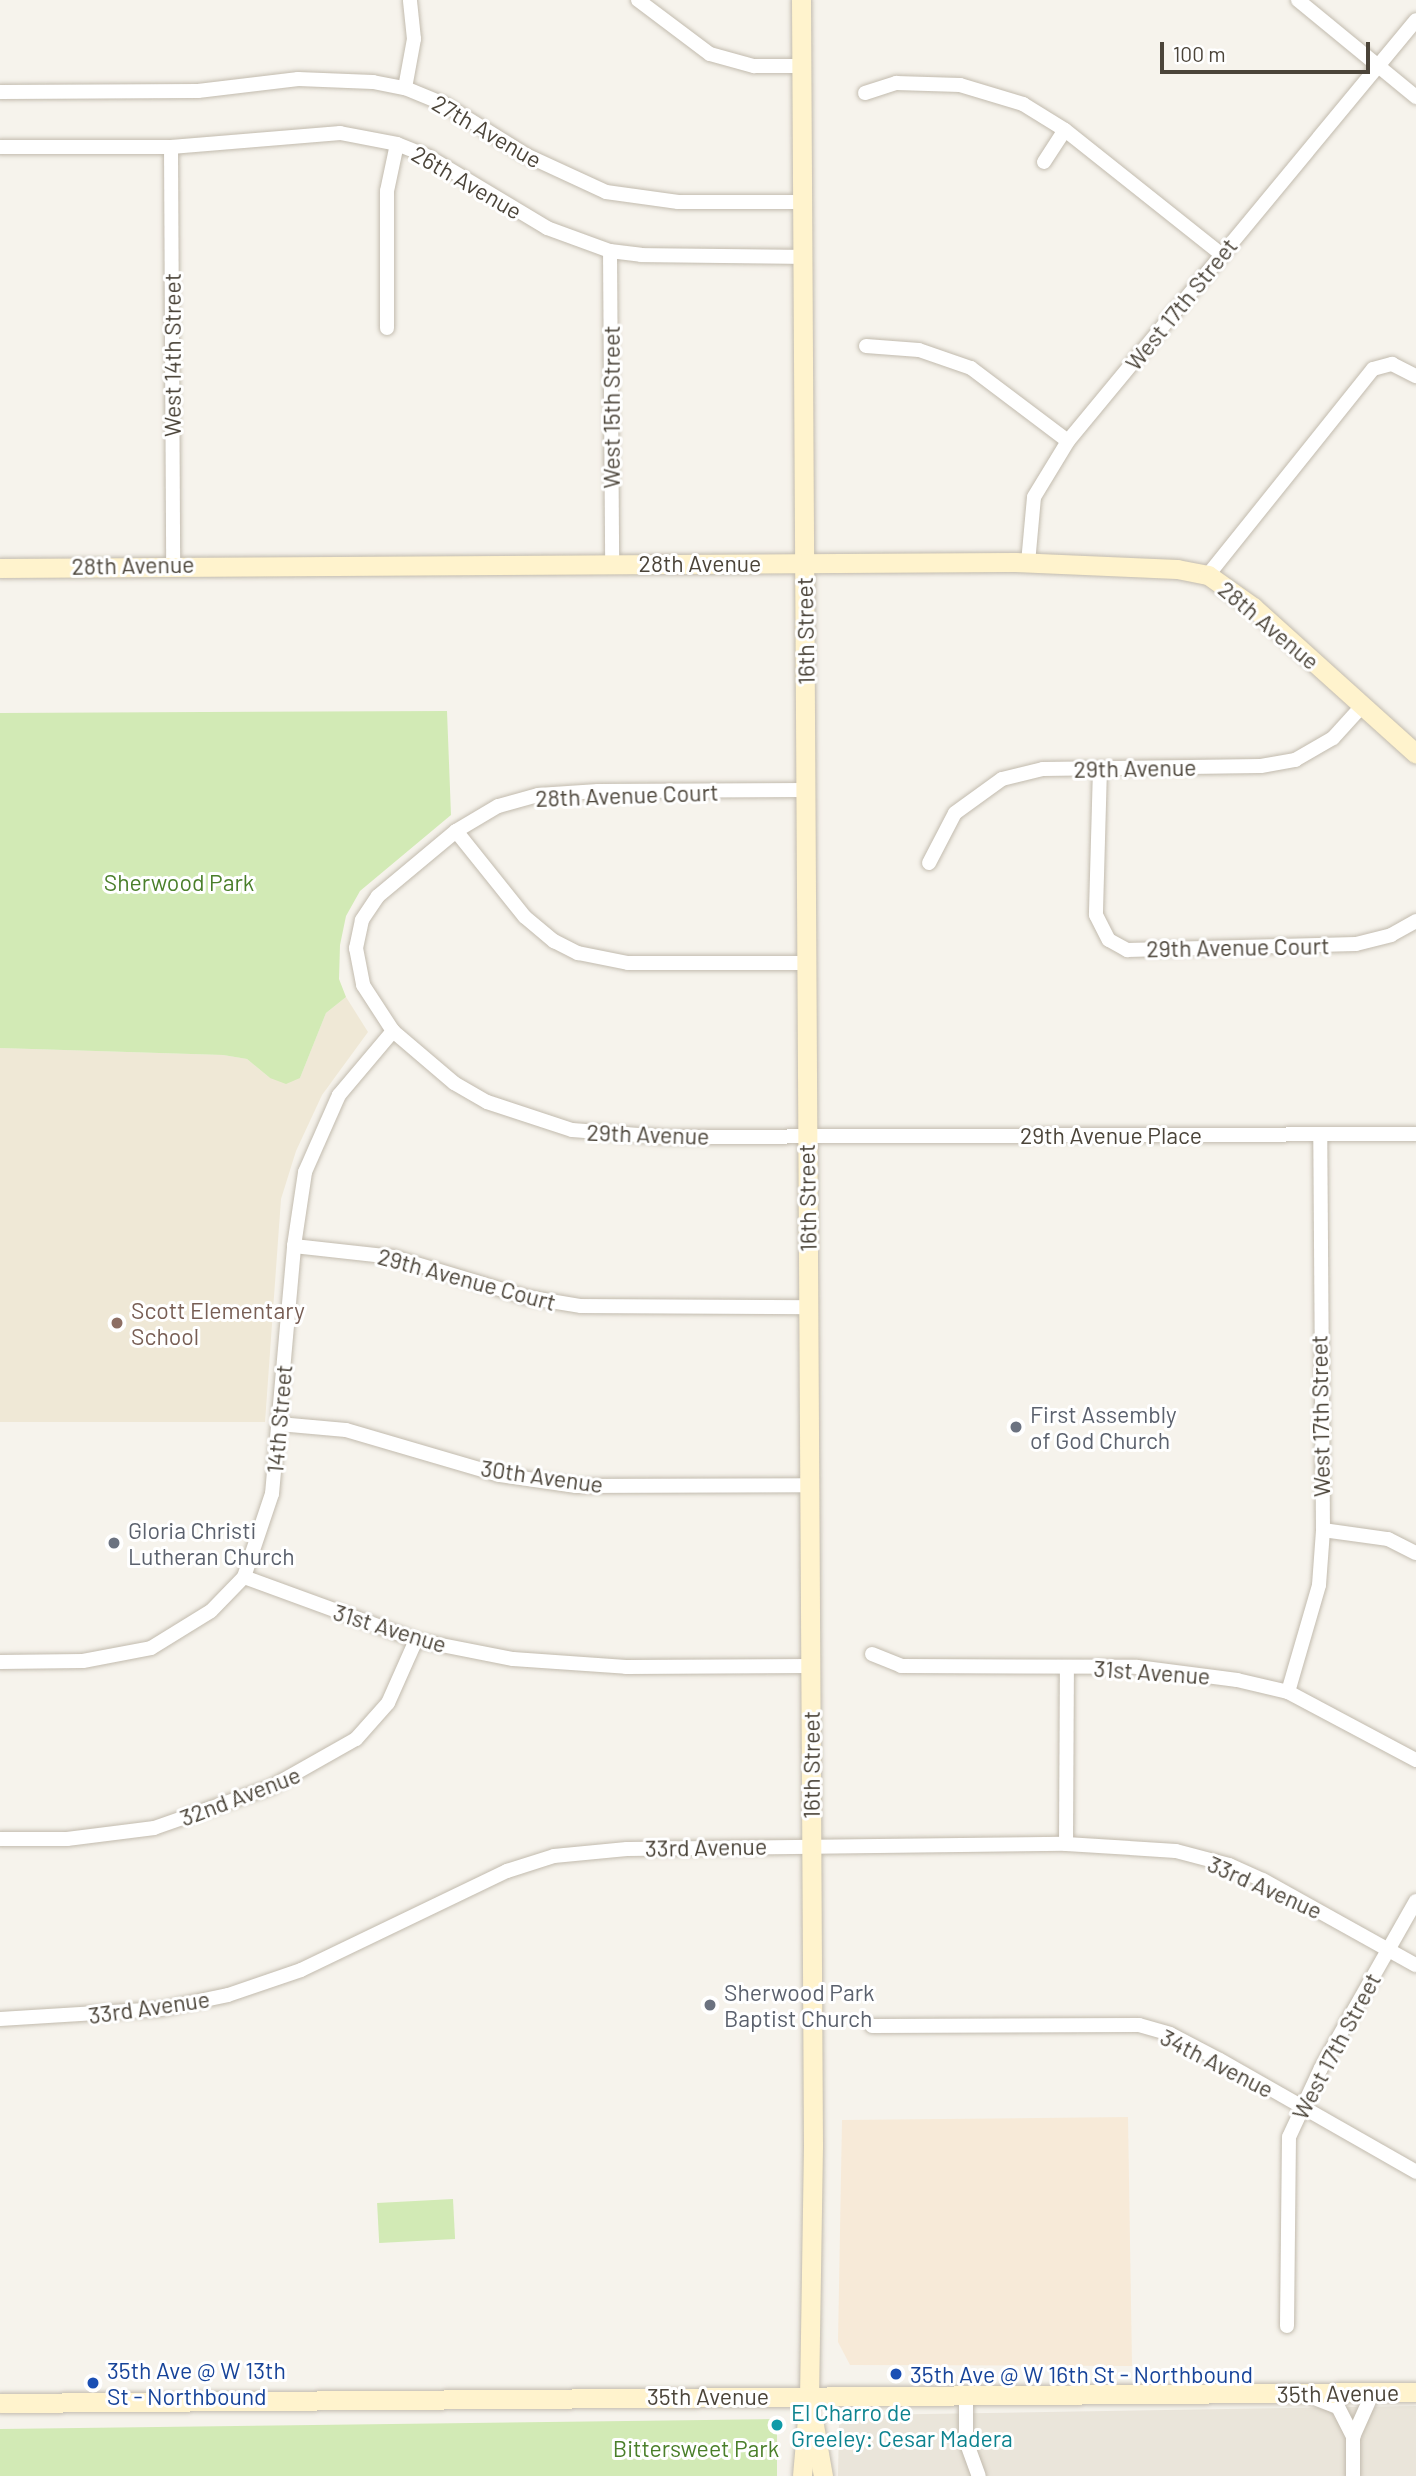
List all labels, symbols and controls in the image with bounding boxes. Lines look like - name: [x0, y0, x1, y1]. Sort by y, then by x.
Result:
- scale bar: [1164, 28, 1374, 72]
- text: 100 m: [1173, 41, 1226, 66]
- street label: 27th Avenue: [427, 89, 547, 173]
- street label: 26th Avenue: [407, 139, 527, 225]
- street label: West 17th Street: [1119, 232, 1243, 376]
- street label: West 14th Street: [158, 273, 186, 437]
- street label: West 15th Street: [597, 325, 625, 489]
- street label: 28th Avenue: [639, 549, 761, 577]
- street label: 28th Avenue: [71, 550, 195, 580]
- street label: 28th Avenue: [1213, 575, 1325, 675]
- street label: 16th Street: [790, 577, 820, 685]
- street label: 29th Avenue: [1073, 753, 1197, 783]
- street label: 28th Avenue Court: [535, 778, 719, 812]
- park label: Sherwood Park: [104, 868, 254, 896]
- street label: 29th Avenue Court: [1146, 932, 1330, 962]
- street label: 29th Avenue: [586, 1118, 710, 1150]
- street label: 29th Avenue Place: [1020, 1121, 1202, 1149]
- street label: 16th Street: [792, 1144, 822, 1252]
- street label: 29th Avenue Court: [375, 1242, 559, 1316]
- place label: Scott Elementary School: [131, 1296, 305, 1350]
- marker: Scott Elementary School: [109, 1315, 125, 1331]
- street label: West 17th Street: [1305, 1335, 1335, 1497]
- street label: 14th Street: [261, 1364, 297, 1474]
- place label: First Assembly of God Church: [1030, 1400, 1177, 1454]
- marker: First Assembly of God Church: [1008, 1419, 1024, 1435]
- street label: 30th Avenue: [479, 1454, 605, 1498]
- place label: Gloria Christi Lutheran Church: [128, 1516, 295, 1570]
- marker: Gloria Christi Lutheran Church: [106, 1535, 122, 1551]
- street label: 31st Avenue: [330, 1598, 450, 1658]
- street label: 31st Avenue: [1093, 1654, 1211, 1690]
- street label: 16th Street: [797, 1711, 825, 1819]
- street label: 32nd Avenue: [176, 1760, 304, 1832]
- street label: 33rd Avenue: [645, 1832, 767, 1862]
- street label: 33rd Avenue: [1204, 1850, 1326, 1924]
- street label: West 17th Street: [1286, 1968, 1386, 2124]
- place label: Sherwood Park Baptist Church: [724, 1978, 875, 2032]
- street label: 33rd Avenue: [87, 1985, 211, 2029]
- marker: Sherwood Park Baptist Church: [702, 1997, 718, 2013]
- street label: 34th Avenue: [1156, 2023, 1278, 2103]
- place label: 35th Ave @ W 13th St - Northbound: [107, 2356, 286, 2410]
- place label: 35th Ave @ W 16th St - Northbound: [910, 2360, 1253, 2388]
- marker: 35th Ave @ W 16th St - Northbound: [888, 2366, 904, 2382]
- marker: 35th Ave @ W 13th St - Northbound: [85, 2375, 101, 2391]
- street label: 35th Avenue: [1277, 2378, 1399, 2408]
- street label: 35th Avenue: [647, 2382, 769, 2410]
- place label: El Charro de Greeley: Cesar Madera: [791, 2398, 1013, 2452]
- marker: El Charro de Greeley: Cesar Madera: [769, 2417, 785, 2433]
- park label: Bittersweet Park: [613, 2434, 779, 2462]

